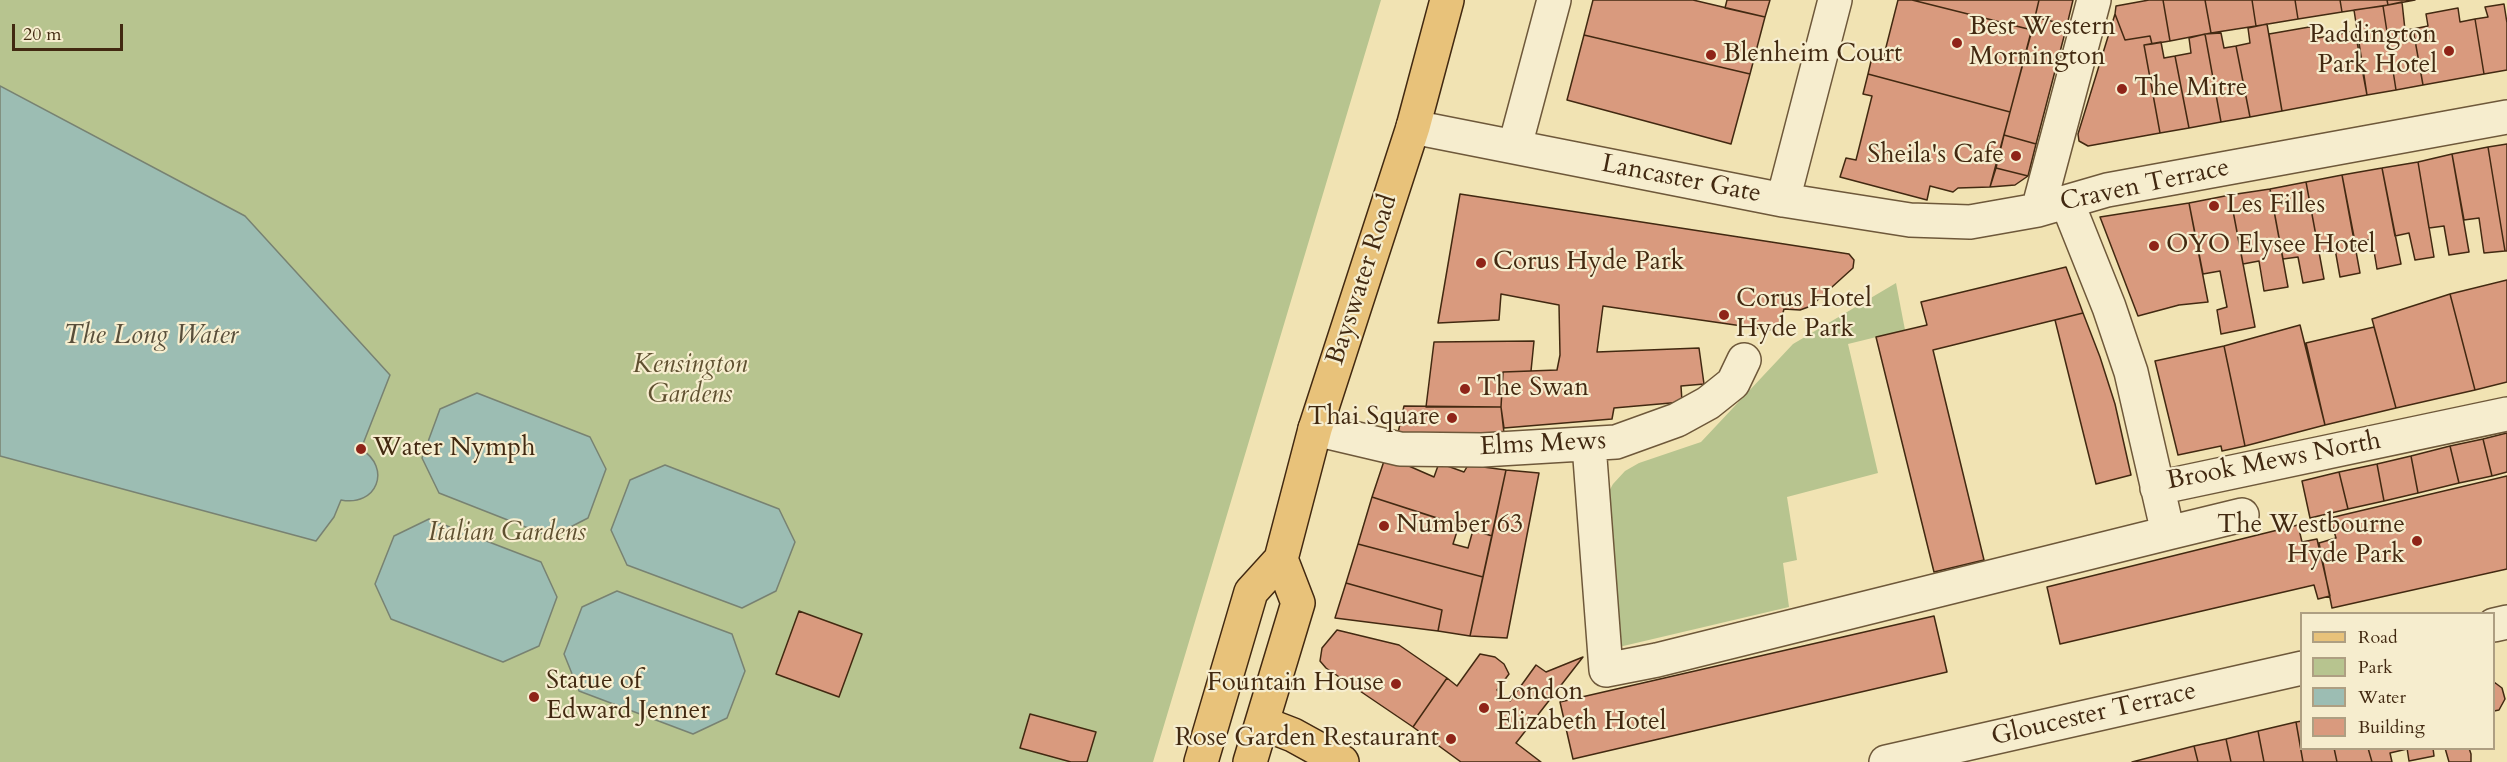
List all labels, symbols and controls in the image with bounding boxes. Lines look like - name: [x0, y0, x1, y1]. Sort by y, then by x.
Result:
- scale bar: [15, 12, 126, 50]
- place label: Best Western Mornington: [1969, 12, 2116, 74]
- place label: Paddington Park Hotel: [2309, 20, 2437, 82]
- text: 20 m: [23, 22, 62, 47]
- marker: Best Western Mornington: [1950, 36, 1964, 50]
- place label: Blenheim Court: [1723, 39, 1902, 71]
- marker: Paddington Park Hotel: [2442, 44, 2456, 58]
- marker: Blenheim Court: [1704, 48, 1718, 62]
- place label: The Mitre: [2134, 73, 2247, 105]
- marker: The Mitre: [2115, 82, 2129, 96]
- place label: Sheila's Cafe: [1867, 140, 2004, 172]
- street label: Lancaster Gate: [1599, 149, 1763, 211]
- marker: Sheila's Cafe: [2009, 149, 2023, 163]
- street label: Craven Terrace: [2058, 153, 2232, 219]
- place label: Les Filles: [2226, 190, 2325, 222]
- street label: Bayswater Road: [1321, 191, 1405, 369]
- marker: Les Filles: [2207, 199, 2221, 213]
- place label: OYO Elysee Hotel: [2166, 230, 2375, 262]
- marker: OYO Elysee Hotel: [2147, 239, 2161, 253]
- place label: Corus Hyde Park: [1493, 247, 1684, 279]
- marker: Corus Hyde Park: [1474, 256, 1488, 270]
- place label: Corus Hotel Hyde Park: [1736, 284, 1872, 346]
- marker: Corus Hotel Hyde Park: [1717, 308, 1731, 322]
- water label: The Long Water: [64, 321, 238, 353]
- park label: Kensington Gardens: [633, 350, 747, 412]
- place label: The Swan: [1477, 373, 1589, 405]
- marker: The Swan: [1458, 382, 1472, 396]
- place label: Thai Square: [1307, 402, 1440, 434]
- marker: Thai Square: [1445, 411, 1459, 425]
- street label: Elms Mews: [1479, 426, 1607, 464]
- street label: Brook Mews North: [2164, 426, 2384, 498]
- place label: Water Nymph: [373, 433, 535, 465]
- marker: Water Nymph: [354, 442, 368, 456]
- place label: Number 63: [1396, 510, 1523, 542]
- place label: The Westbourne Hyde Park: [2217, 510, 2405, 572]
- park label: Italian Gardens: [428, 518, 586, 550]
- marker: Number 63: [1377, 519, 1391, 533]
- marker: The Westbourne Hyde Park: [2410, 534, 2424, 548]
- legend: [2300, 612, 2495, 750]
- text: Road: [2358, 625, 2398, 650]
- text: Park: [2358, 655, 2393, 680]
- place label: Statue of Edward Jenner: [546, 666, 710, 728]
- place label: Fountain House: [1207, 668, 1384, 700]
- street label: Gloucester Terrace: [1989, 676, 2199, 754]
- marker: Fountain House: [1389, 677, 1403, 691]
- place label: London Elizabeth Hotel: [1496, 677, 1666, 738]
- text: Water: [2358, 685, 2406, 710]
- marker: Statue of Edward Jenner: [527, 690, 541, 704]
- marker: London Elizabeth Hotel: [1477, 701, 1491, 715]
- text: Building: [2358, 715, 2425, 740]
- place label: Rose Garden Restaurant: [1175, 723, 1439, 755]
- marker: Rose Garden Restaurant: [1444, 732, 1458, 746]

